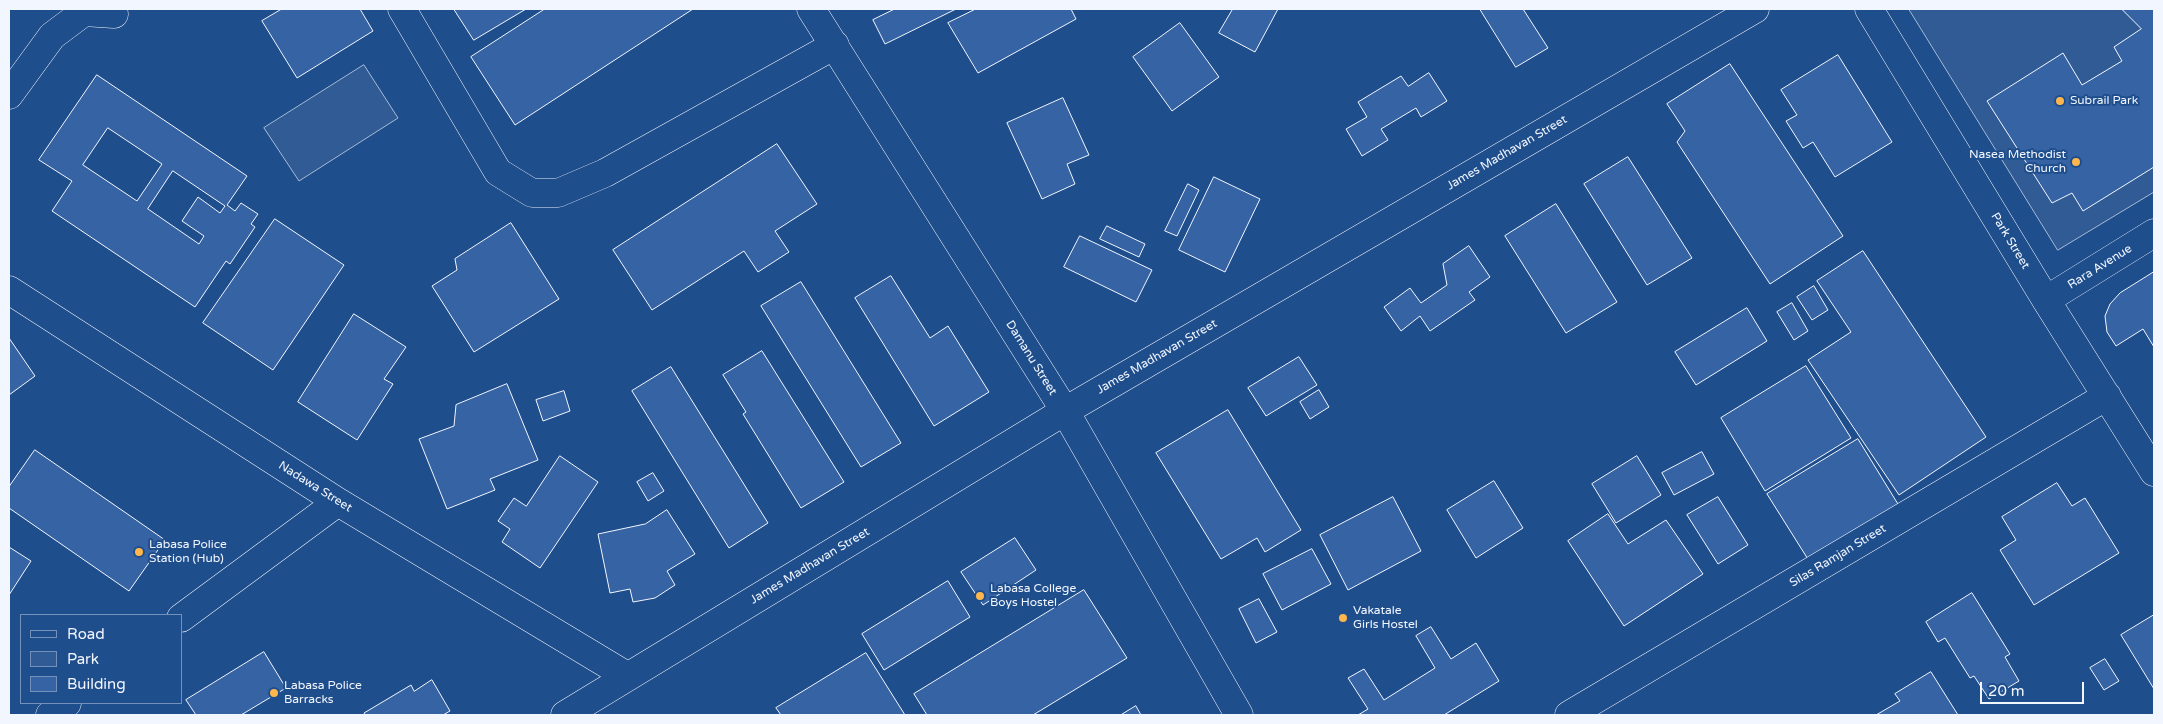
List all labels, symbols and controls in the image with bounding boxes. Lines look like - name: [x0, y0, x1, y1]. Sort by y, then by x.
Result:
- place label: Subrail Park: [2070, 94, 2138, 108]
- marker: Subrail Park: [2054, 95, 2066, 107]
- street label: James Madhavan Street: [1444, 113, 1570, 193]
- place label: Nasea Methodist Church: [1969, 148, 2066, 176]
- marker: Nasea Methodist Church: [2070, 156, 2082, 168]
- street label: Park Street: [1988, 210, 2032, 272]
- street label: Rara Avenue: [2065, 242, 2135, 292]
- street label: James Madhavan Street: [1094, 317, 1220, 397]
- street label: Damanu Street: [1002, 318, 1060, 398]
- street label: Nadawa Street: [275, 459, 355, 515]
- street label: Silas Ramjan Street: [1787, 522, 1889, 590]
- street label: James Madhavan Street: [748, 525, 872, 607]
- place label: Labasa Police Station (Hub): [149, 538, 227, 566]
- marker: Labasa Police Station (Hub): [133, 546, 145, 558]
- place label: Labasa College Boys Hostel: [990, 582, 1076, 610]
- marker: Labasa College Boys Hostel: [974, 590, 986, 602]
- place label: Vakatale Girls Hostel: [1353, 604, 1418, 632]
- marker: Vakatale Girls Hostel: [1337, 612, 1349, 624]
- legend: [20, 614, 182, 704]
- text: Road: [67, 625, 105, 643]
- text: Park: [67, 650, 99, 668]
- scale bar: [1983, 672, 2087, 704]
- text: Building: [67, 675, 126, 693]
- place label: Labasa Police Barracks: [284, 679, 362, 707]
- text: 20 m: [1988, 682, 2025, 700]
- marker: Labasa Police Barracks: [268, 687, 280, 699]

